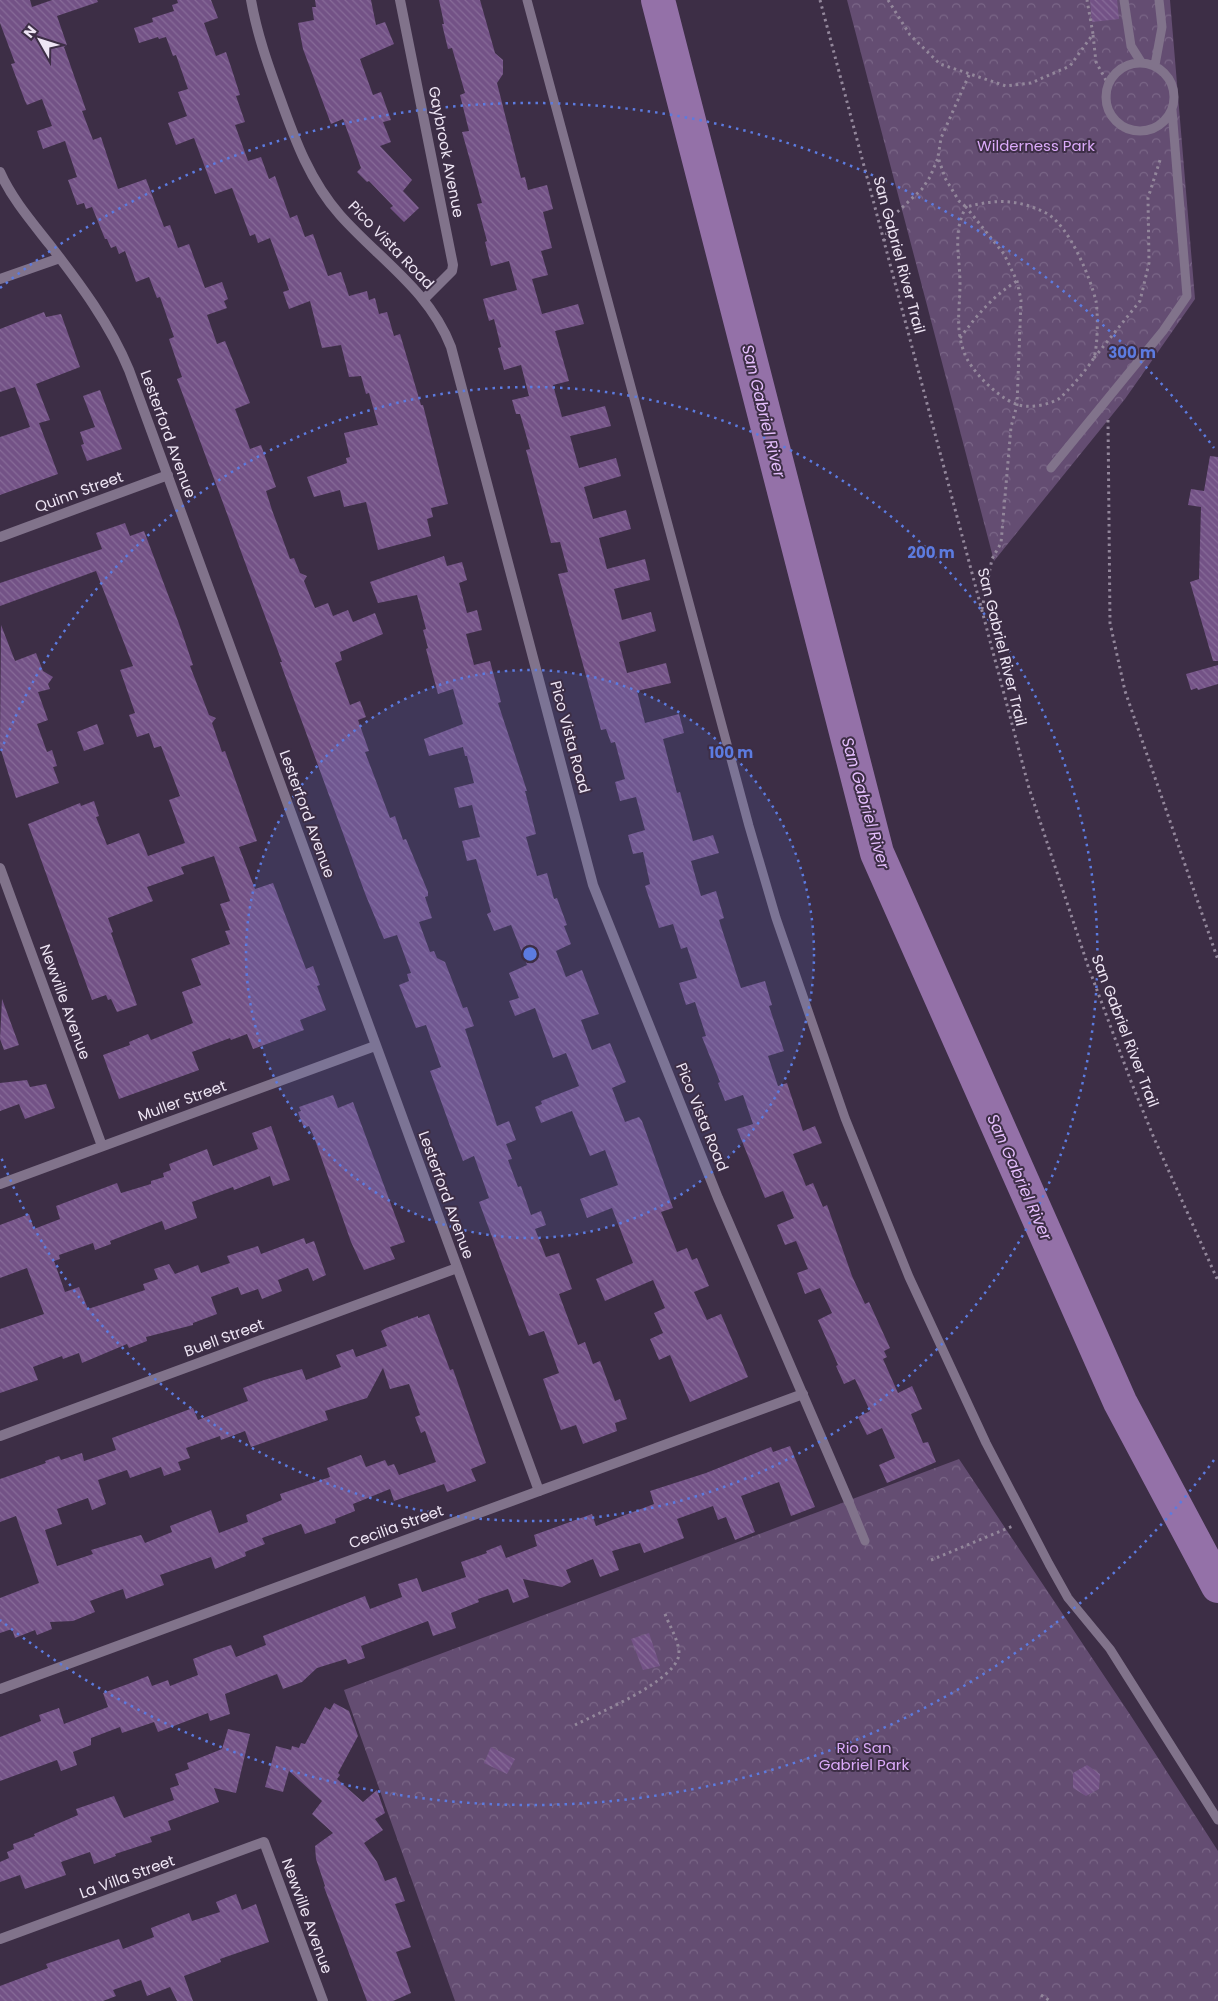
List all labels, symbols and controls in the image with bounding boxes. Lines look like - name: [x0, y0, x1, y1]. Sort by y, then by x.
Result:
- north arrow: [15, 15, 65, 65]
- text: N: [19, 21, 41, 42]
- street label: Gaybrook Avenue: [423, 85, 470, 219]
- park label: Wilderness Park: [977, 135, 1095, 156]
- street label: San Gabriel River Trail: [868, 174, 931, 336]
- street label: Pico Vista Road: [344, 196, 439, 293]
- water label: San Gabriel River: [736, 342, 791, 481]
- text: 300 m: [1108, 342, 1156, 363]
- street label: Lesterford Avenue: [136, 367, 201, 501]
- street label: Quinn Street: [32, 466, 126, 517]
- text: 200 m: [907, 542, 955, 563]
- street label: San Gabriel River Trail: [973, 566, 1032, 728]
- street label: Pico Vista Road: [545, 678, 596, 795]
- water label: San Gabriel River: [836, 734, 896, 873]
- text: 100 m: [709, 742, 753, 763]
- street label: Lesterford Avenue: [275, 747, 340, 881]
- street label: Newville Avenue: [35, 941, 96, 1062]
- centre of rings: [521, 945, 539, 963]
- street label: San Gabriel River Trail: [1087, 951, 1164, 1110]
- street label: Pico Vista Road: [671, 1059, 734, 1174]
- street label: Muller Street: [135, 1075, 229, 1126]
- water label: San Gabriel River: [981, 1110, 1058, 1245]
- street label: Lesterford Avenue: [414, 1128, 479, 1262]
- street label: Buell Street: [181, 1313, 267, 1362]
- street label: Cecilia Street: [346, 1500, 446, 1553]
- park label: Rio San Gabriel Park: [819, 1737, 909, 1775]
- street label: La Villa Street: [76, 1850, 177, 1903]
- street label: Newville Avenue: [277, 1855, 338, 1976]

